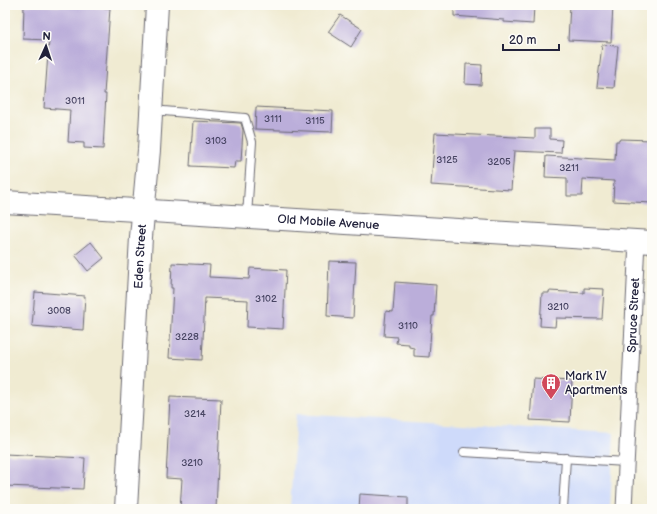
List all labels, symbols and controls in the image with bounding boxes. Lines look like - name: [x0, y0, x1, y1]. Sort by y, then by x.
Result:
- north arrow: [26, 26, 66, 66]
- scale bar: [503, 26, 559, 52]
- text: N: [42, 30, 51, 43]
- text: 20 m: [509, 33, 536, 48]
- house number: 3011: [65, 95, 85, 107]
- house number: 3111: [264, 113, 282, 125]
- house number: 3115: [305, 115, 325, 127]
- house number: 3103: [205, 135, 227, 147]
- house number: 3125: [436, 154, 458, 166]
- house number: 3205: [487, 156, 511, 168]
- house number: 3211: [559, 162, 579, 174]
- street label: Old Mobile Avenue: [277, 211, 380, 233]
- street label: Eden Street: [131, 223, 150, 289]
- street label: Spruce Street: [624, 277, 643, 353]
- house number: 3102: [255, 293, 277, 305]
- house number: 3210: [547, 301, 569, 313]
- house number: 3008: [47, 305, 71, 317]
- house number: 3110: [398, 320, 418, 332]
- house number: 3228: [175, 331, 199, 343]
- place label: Mark IV Apartments: [565, 369, 628, 398]
- building icon: Mark IV Apartments: [540, 372, 562, 400]
- house number: 3214: [184, 408, 206, 420]
- house number: 3210: [181, 457, 203, 469]

